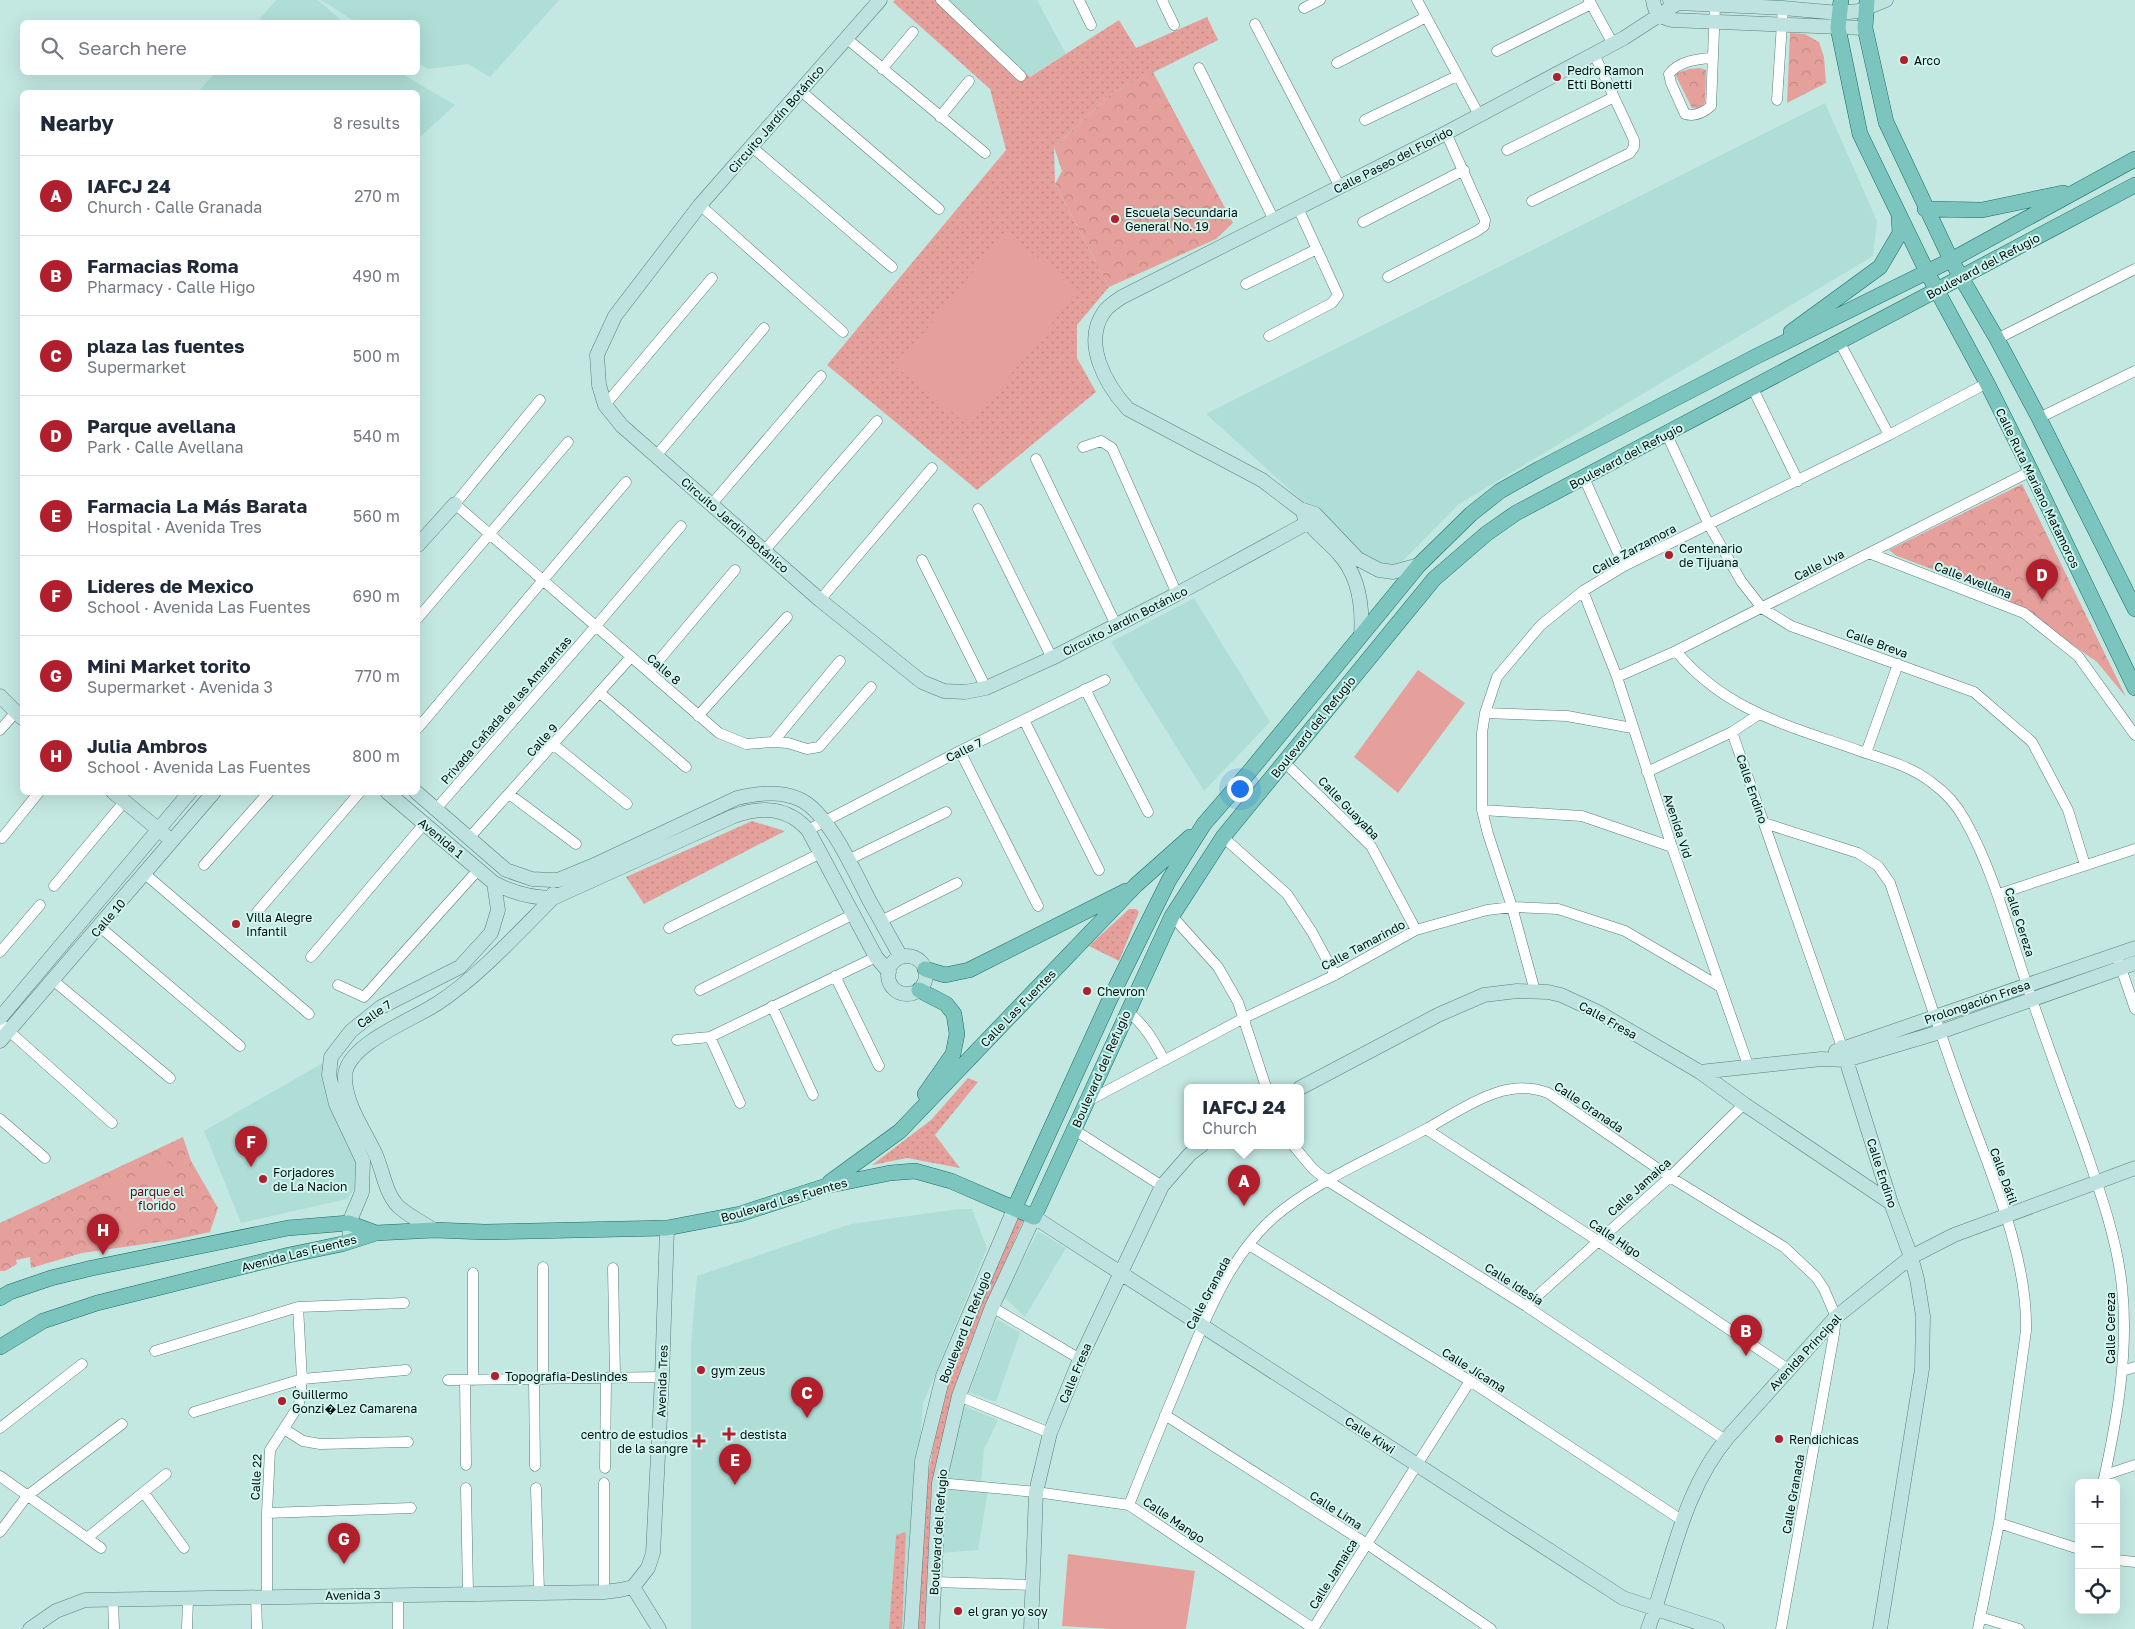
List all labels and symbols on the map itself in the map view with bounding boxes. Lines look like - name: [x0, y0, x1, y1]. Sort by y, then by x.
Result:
- place label: Arco: [1914, 53, 1940, 68]
- marker: Arco: [1898, 54, 1910, 66]
- street label: Circuito Jardín Botánico: [725, 62, 827, 176]
- place label: Pedro Ramon Etti Bonetti: [1567, 63, 1644, 92]
- marker: Pedro Ramon Etti Bonetti: [1551, 71, 1563, 83]
- street label: Calle Paseo del Florido: [1331, 123, 1455, 197]
- place label: Escuela Secundaria General No. 19: [1125, 205, 1238, 234]
- marker: Escuela Secundaria General No. 19: [1109, 213, 1121, 225]
- street label: Boulevard del Refugio: [1924, 230, 2042, 302]
- street label: Calle Ruta Mariano Matamoros: [1993, 406, 2083, 570]
- street label: Boulevard del Refugio: [1567, 420, 1685, 492]
- street label: Circuito Jardín Botánico: [678, 474, 792, 576]
- street label: Calle Zarzamora: [1589, 520, 1679, 578]
- place label: Centenario de Tijuana: [1679, 541, 1742, 570]
- street label: Calle Uva: [1791, 546, 1847, 584]
- marker: Centenario de Tijuana: [1663, 549, 1675, 561]
- street label: Calle Avellana: [1932, 558, 2014, 602]
- pin: D: [2026, 559, 2058, 600]
- street label: Circuito Jardín Botánico: [1060, 583, 1190, 659]
- street label: Calle Breva: [1844, 625, 1910, 661]
- street label: Privada Cañada de las Amarantas: [437, 633, 575, 787]
- street label: Calle 8: [644, 650, 684, 688]
- street label: Boulevard del Refugio: [1267, 673, 1359, 781]
- street label: Calle 9: [523, 720, 561, 760]
- street label: Calle 7: [943, 735, 985, 765]
- street label: Calle Endino: [1733, 752, 1771, 826]
- street label: Calle Guayaba: [1315, 773, 1383, 843]
- your location: [1227, 776, 1253, 802]
- street label: Avenida Vid: [1660, 792, 1696, 860]
- street label: Avenida 1: [415, 815, 467, 861]
- street label: Calle Cereza: [2002, 885, 2038, 959]
- street label: Calle 10: [87, 896, 129, 940]
- place label: Villa Alegre Infantil: [246, 910, 312, 939]
- street label: Calle Tamarindo: [1318, 917, 1408, 973]
- marker: Villa Alegre Infantil: [230, 918, 242, 930]
- street label: Calle Las Fuentes: [977, 966, 1059, 1050]
- street label: Prolongación Fresa: [1922, 977, 2032, 1027]
- place label: Chevron: [1097, 984, 1145, 999]
- marker: Chevron: [1081, 985, 1093, 997]
- street label: Calle 7: [354, 997, 394, 1031]
- street label: Calle Fresa: [1576, 998, 1640, 1042]
- street label: Boulevard del Refugio: [1068, 1008, 1134, 1130]
- street label: Calle Granada: [1551, 1078, 1627, 1136]
- pin: F: [235, 1126, 267, 1167]
- street label: Calle Endino: [1864, 1136, 1900, 1210]
- street label: Calle Dátil: [1987, 1146, 2021, 1207]
- street label: Calle Jamaica: [1604, 1155, 1674, 1219]
- place label: Forjadores de La Nacion: [273, 1165, 347, 1194]
- pin: A: [1228, 1165, 1260, 1206]
- marker: Forjadores de La Nacion: [257, 1173, 269, 1185]
- street label: Boulevard Las Fuentes: [719, 1175, 849, 1225]
- park label: parque el florido: [130, 1184, 184, 1213]
- pin: H: [87, 1214, 119, 1255]
- street label: Calle Higo: [1586, 1215, 1644, 1261]
- street label: Avenida Las Fuentes: [240, 1231, 358, 1275]
- street label: Calle Granada: [1182, 1254, 1234, 1332]
- street label: Calle Idesia: [1482, 1259, 1546, 1309]
- street label: Boulevard El Refugio: [936, 1269, 994, 1385]
- street label: Calle Cereza: [2103, 1292, 2118, 1364]
- street label: Avenida Principal: [1766, 1310, 1844, 1393]
- pin: B: [1730, 1315, 1762, 1356]
- street label: Calle Fresa: [1056, 1340, 1094, 1406]
- street label: Avenida Tres: [653, 1344, 671, 1418]
- street label: Calle Jícama: [1439, 1344, 1509, 1396]
- place label: gym zeus: [711, 1363, 765, 1378]
- marker: gym zeus: [695, 1364, 707, 1376]
- place label: Topografia-Deslindes: [505, 1369, 628, 1384]
- marker: Topografia-Deslindes: [489, 1370, 501, 1382]
- pin: C: [791, 1377, 823, 1418]
- place label: Guillermo Gonzi�Lez Camarena: [292, 1387, 417, 1416]
- marker: Guillermo Gonzi�Lez Camarena: [276, 1395, 288, 1407]
- street label: Calle Kiwi: [1342, 1413, 1398, 1457]
- place label: centro de estudios de la sangre: [581, 1427, 688, 1456]
- marker: destista: [722, 1427, 736, 1441]
- place label: destista: [740, 1427, 787, 1442]
- place label: Rendichicas: [1789, 1432, 1859, 1447]
- marker: Rendichicas: [1773, 1433, 1785, 1445]
- marker: centro de estudios de la sangre: [692, 1434, 706, 1448]
- pin: E: [719, 1444, 751, 1485]
- street label: Calle 22: [247, 1453, 265, 1501]
- street label: Calle Granada: [1779, 1453, 1807, 1535]
- street label: Boulevard del Refugio: [926, 1468, 950, 1596]
- street label: Calle Lima: [1307, 1487, 1365, 1533]
- street label: Calle Mango: [1140, 1494, 1208, 1546]
- pin: G: [328, 1523, 360, 1564]
- street label: Calle Jamaica: [1305, 1536, 1361, 1612]
- street label: Avenida 3: [325, 1587, 381, 1603]
- place label: el gran yo soy: [968, 1604, 1048, 1619]
- marker: el gran yo soy: [952, 1605, 964, 1617]

